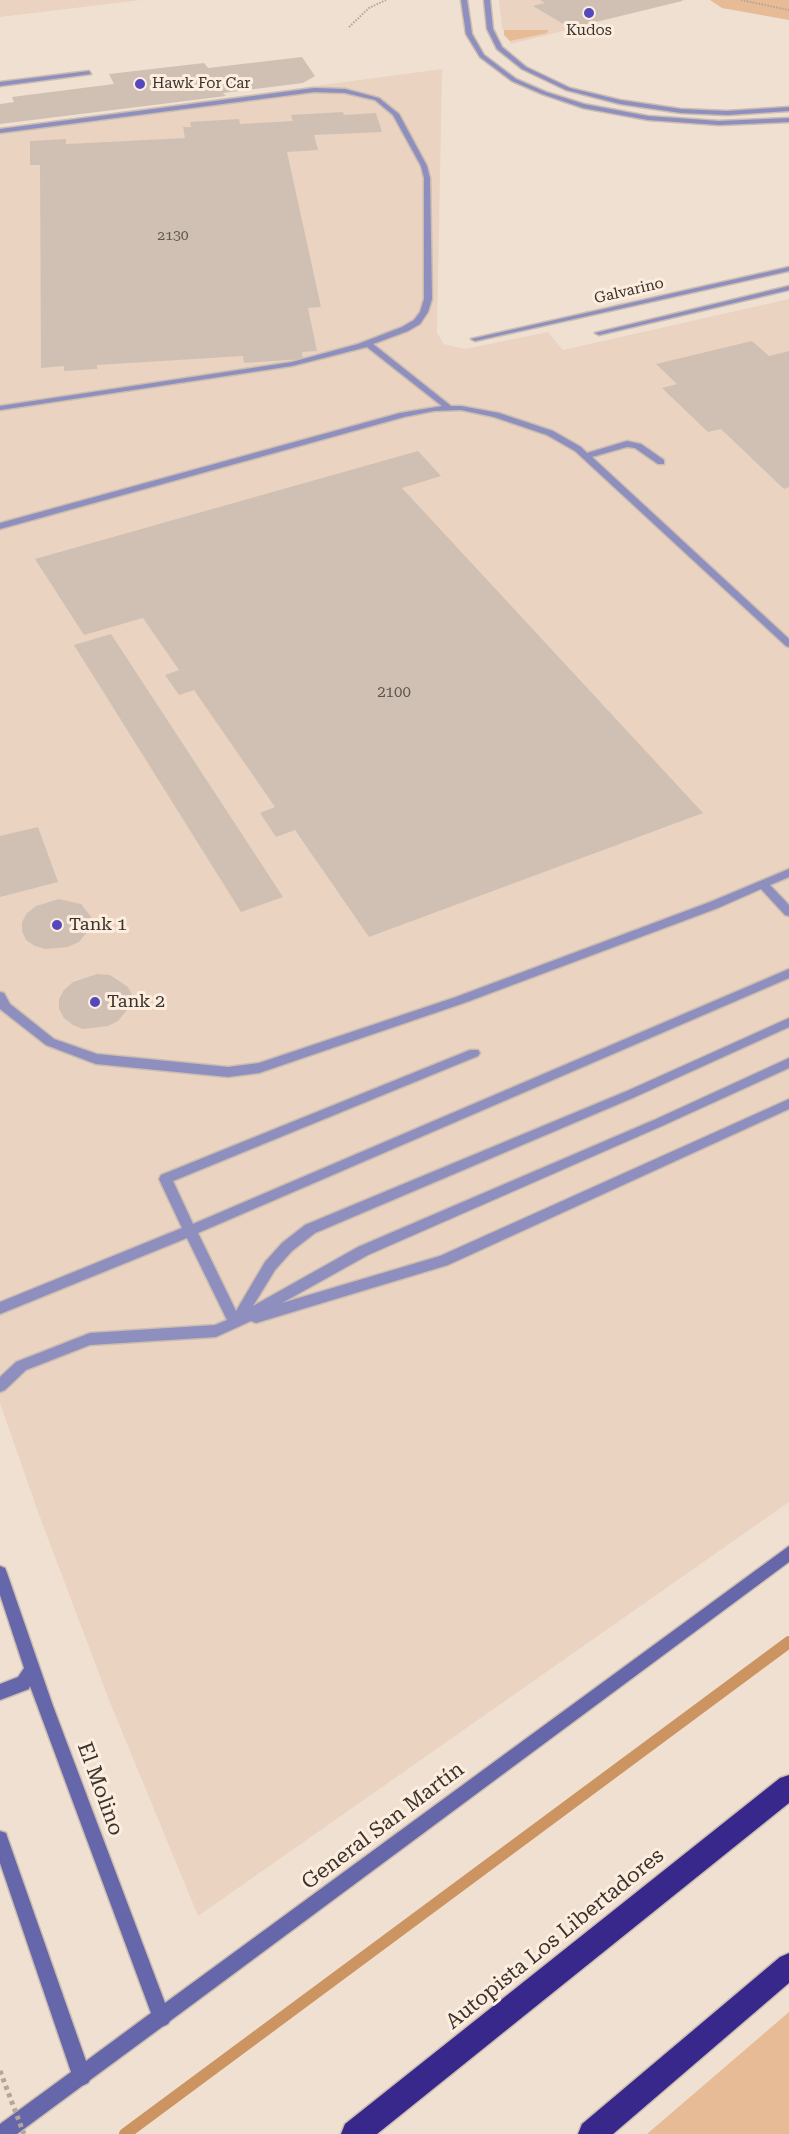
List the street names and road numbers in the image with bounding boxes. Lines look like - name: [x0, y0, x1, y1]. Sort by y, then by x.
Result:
- street label: Galvarino: [592, 274, 666, 308]
- street label: El Molino: [71, 1739, 129, 1839]
- street label: General San Martín: [297, 1757, 469, 1895]
- street label: Autopista Los Libertadores: [441, 1843, 669, 2035]

